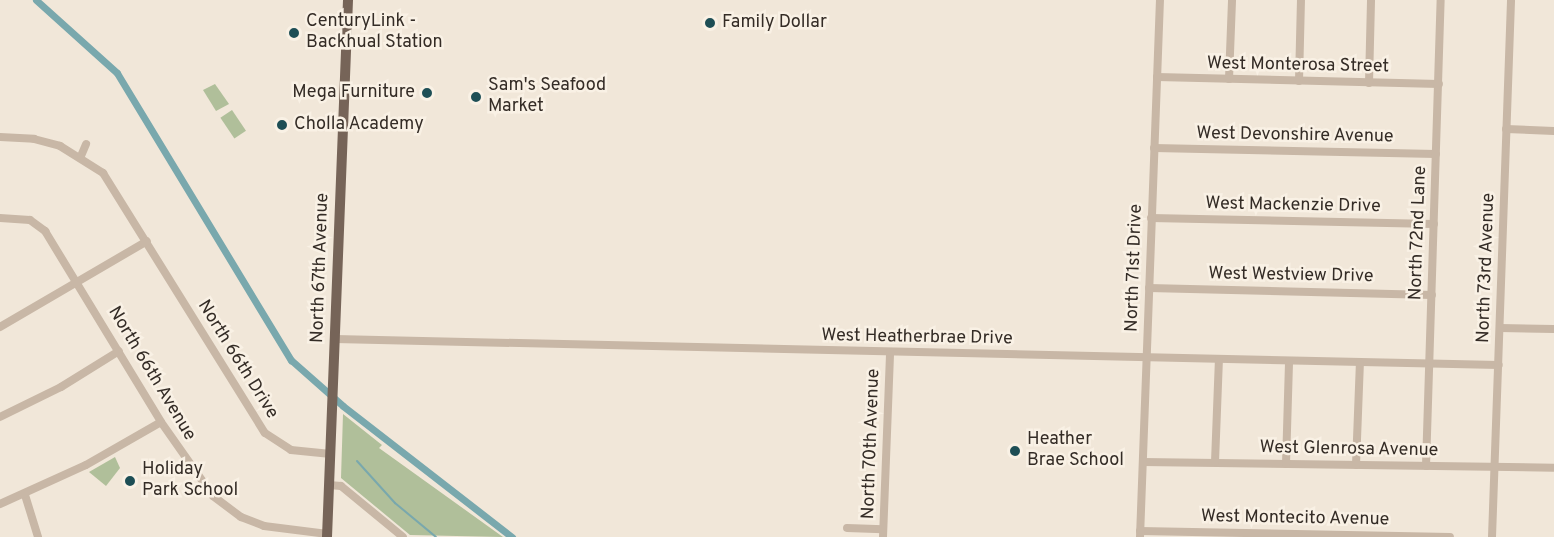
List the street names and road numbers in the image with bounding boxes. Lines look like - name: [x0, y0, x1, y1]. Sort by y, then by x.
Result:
- street label: West Monterosa Street: [1207, 54, 1389, 78]
- street label: West Devonshire Avenue: [1196, 123, 1394, 149]
- street label: North 72nd Lane: [1406, 165, 1432, 301]
- street label: North 67th Avenue: [308, 192, 334, 344]
- street label: North 73rd Avenue: [1474, 192, 1500, 344]
- street label: West Mackenzie Drive: [1205, 194, 1381, 218]
- street label: North 71st Drive: [1122, 203, 1148, 333]
- street label: West Westview Drive: [1208, 264, 1374, 288]
- street label: North 66th Drive: [192, 297, 282, 423]
- street label: North 66th Avenue: [102, 303, 200, 445]
- street label: West Heatherbrae Drive: [821, 326, 1013, 350]
- street label: North 70th Avenue: [859, 368, 885, 520]
- street label: West Glenrosa Avenue: [1259, 438, 1439, 462]
- street label: West Montecito Avenue: [1200, 507, 1390, 531]

